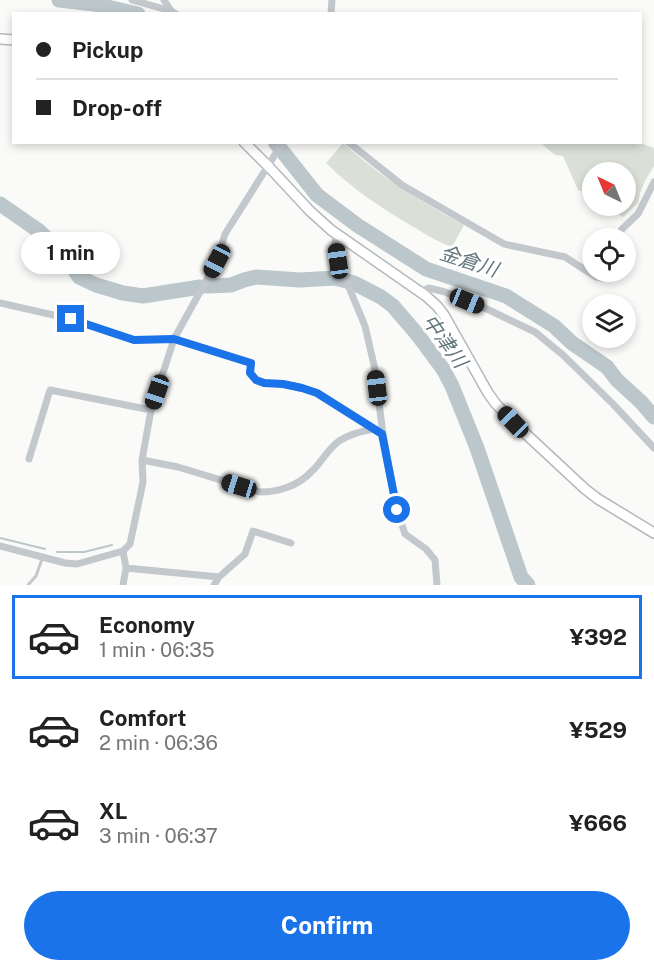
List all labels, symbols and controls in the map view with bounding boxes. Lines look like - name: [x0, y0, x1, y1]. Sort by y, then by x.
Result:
- text: Pickup: [72, 37, 143, 63]
- text: Drop-off: [72, 95, 162, 121]
- north arrow: [582, 162, 636, 216]
- map controls: [582, 162, 636, 348]
- button: locate: [582, 228, 636, 282]
- callout: 1 min: [22, 232, 121, 274]
- water label: 金倉川: [437, 240, 503, 282]
- text: 1 min: [46, 241, 95, 265]
- car: [201, 241, 233, 281]
- car: [327, 242, 349, 280]
- car: [447, 286, 487, 316]
- button: layers: [582, 294, 636, 348]
- route end: [57, 305, 84, 332]
- water label: 中津川: [418, 310, 474, 374]
- car: [366, 369, 388, 407]
- car: [143, 372, 171, 412]
- car: [494, 403, 532, 441]
- car: [219, 472, 259, 500]
- route start: [383, 496, 410, 523]
- icon: car: [27, 610, 81, 664]
- text: Economy: [99, 612, 195, 638]
- text: ¥392: [569, 624, 627, 650]
- text: 1 min · 06:35: [99, 638, 215, 662]
- icon: car: [27, 703, 81, 757]
- text: Comfort: [99, 705, 186, 731]
- text: ¥529: [569, 717, 627, 743]
- text: 2 min · 06:36: [99, 731, 218, 755]
- icon: car: [27, 796, 81, 850]
- text: XL: [99, 798, 127, 824]
- text: ¥666: [569, 810, 627, 836]
- text: 3 min · 06:37: [99, 824, 218, 848]
- button: Confirm: [24, 891, 630, 960]

